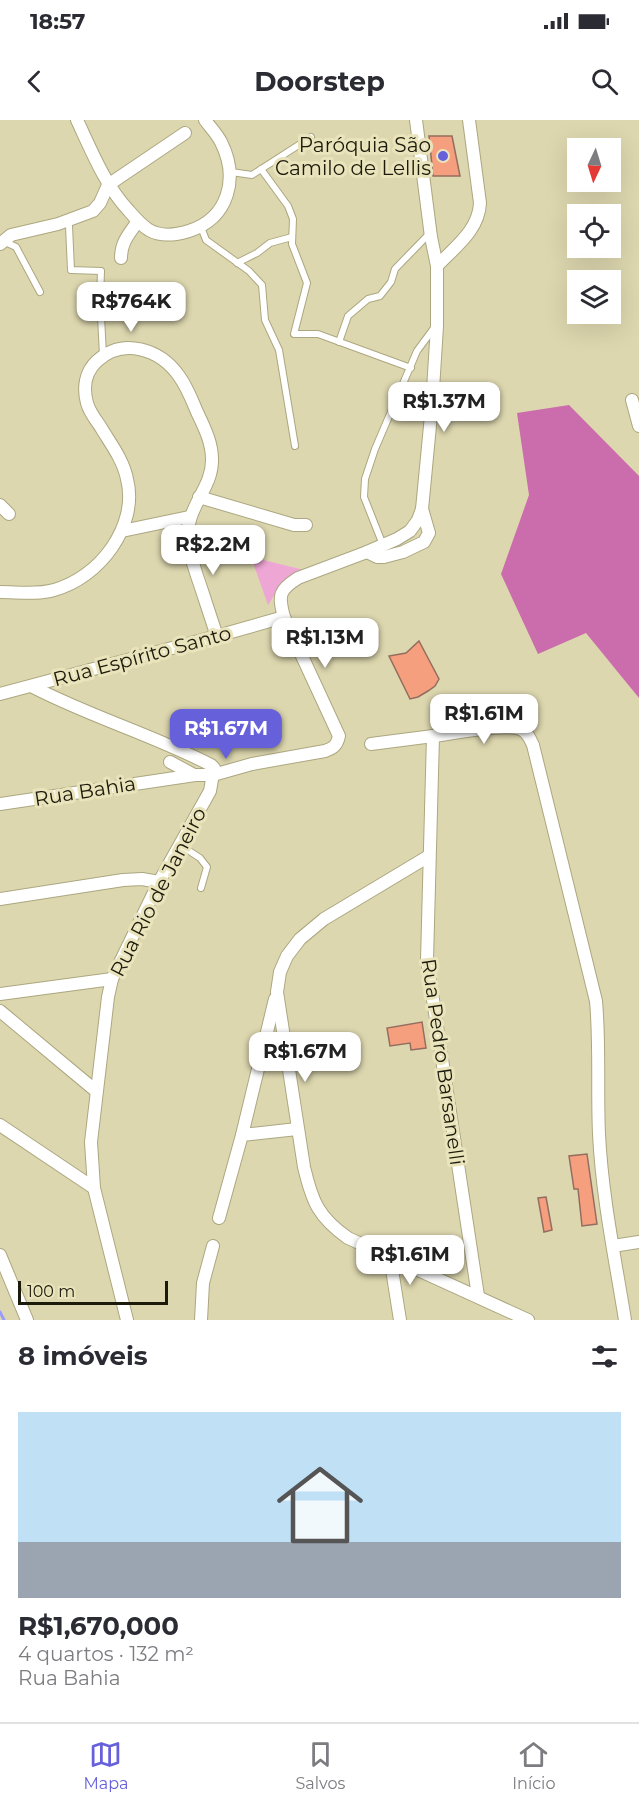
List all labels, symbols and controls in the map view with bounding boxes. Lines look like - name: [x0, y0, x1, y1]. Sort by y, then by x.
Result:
- text: 18:57: [30, 8, 85, 35]
- icon: back: [18, 65, 51, 98]
- text: Doorstep: [254, 65, 385, 98]
- icon: search: [588, 65, 621, 98]
- place label: Paróquia São Camilo de Lellis: [275, 133, 431, 180]
- north arrow: [567, 138, 621, 192]
- map controls: [567, 138, 621, 324]
- marker: Paróquia São Camilo de Lellis: [436, 149, 450, 163]
- button: locate: [567, 204, 621, 258]
- button: layers: [567, 270, 621, 324]
- pin: R$764K: [82, 282, 180, 333]
- text: R$764K: [91, 289, 171, 313]
- pin: R$1.37M: [389, 382, 499, 433]
- text: R$1.37M: [402, 389, 486, 413]
- pin: R$2.2M: [164, 525, 262, 576]
- text: R$2.2M: [175, 532, 251, 556]
- pin: R$1.13M: [270, 618, 380, 669]
- street label: Rua Espírito Santo: [50, 621, 234, 691]
- text: R$1.13M: [286, 625, 364, 649]
- pin: R$1.61M: [429, 694, 539, 745]
- text: R$1.61M: [444, 701, 524, 725]
- pin: R$1.67M: [171, 709, 281, 760]
- text: R$1.67M: [184, 716, 268, 740]
- street label: Rua Bahia: [32, 771, 138, 811]
- street label: Rua Rio de Janeiro: [105, 803, 211, 981]
- street label: Rua Pedro Barsanelli: [417, 957, 469, 1167]
- pin: R$1.67M: [250, 1032, 360, 1083]
- text: R$1.67M: [263, 1039, 347, 1063]
- pin: R$1.61M: [355, 1235, 465, 1286]
- text: R$1.61M: [370, 1242, 450, 1266]
- scale bar: [18, 1278, 168, 1306]
- text: 100 m: [27, 1282, 75, 1301]
- text: 8 imóveis: [18, 1340, 148, 1372]
- icon: filters: [588, 1340, 621, 1373]
- icon: home: [266, 1451, 374, 1559]
- text: R$1,670,000: [18, 1610, 179, 1642]
- text: 4 quartos · 132 m²: [18, 1642, 194, 1666]
- text: Rua Bahia: [18, 1666, 121, 1690]
- tab: Mapa: [83, 1738, 128, 1793]
- tab: Salvos: [295, 1738, 345, 1793]
- tab: Início: [512, 1738, 555, 1793]

